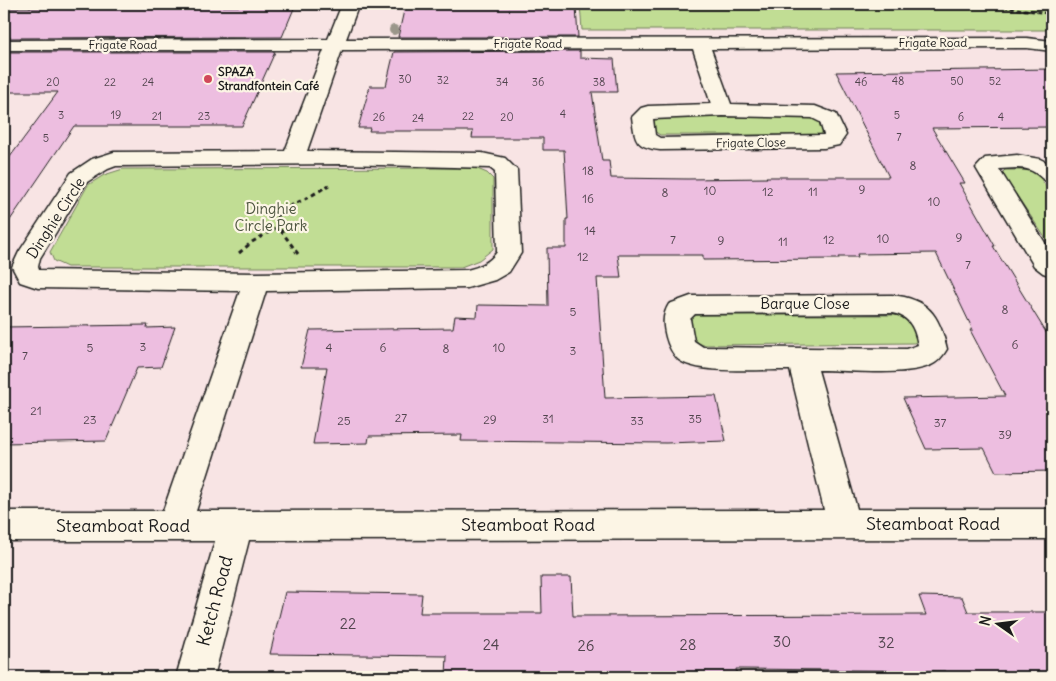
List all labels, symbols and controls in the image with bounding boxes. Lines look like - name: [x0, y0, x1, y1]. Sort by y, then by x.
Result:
- street label: Frigate Road: [899, 35, 967, 50]
- street label: Frigate Road: [494, 36, 562, 51]
- street label: Frigate Road: [89, 37, 157, 52]
- place label: SPAZA Strandfontein Café: [218, 64, 320, 93]
- house number: 30: [398, 72, 412, 86]
- marker: SPAZA Strandfontein Café: [202, 73, 214, 85]
- house number: 32: [437, 73, 449, 87]
- house number: 48: [892, 74, 904, 88]
- house number: 50: [950, 74, 964, 88]
- house number: 52: [989, 74, 1001, 88]
- house number: 20: [46, 75, 60, 89]
- house number: 22: [104, 75, 116, 89]
- house number: 24: [142, 75, 154, 89]
- house number: 34: [496, 75, 508, 89]
- house number: 36: [532, 75, 544, 89]
- house number: 38: [593, 75, 605, 89]
- house number: 46: [855, 75, 867, 89]
- house number: 4: [560, 107, 566, 121]
- house number: 3: [58, 108, 64, 122]
- house number: 19: [111, 108, 121, 122]
- house number: 5: [894, 108, 900, 122]
- house number: 21: [152, 109, 162, 123]
- house number: 23: [198, 109, 210, 123]
- house number: 22: [462, 109, 474, 123]
- house number: 26: [373, 110, 385, 124]
- house number: 20: [500, 110, 514, 124]
- house number: 6: [958, 110, 964, 124]
- house number: 4: [998, 110, 1004, 124]
- house number: 24: [412, 111, 424, 125]
- house number: 7: [896, 130, 902, 144]
- house number: 5: [43, 131, 49, 145]
- street label: Frigate Close: [716, 134, 786, 151]
- house number: 8: [910, 158, 917, 173]
- house number: 18: [582, 163, 594, 178]
- street label: Dinghie Circle: [22, 174, 89, 262]
- house number: 9: [859, 182, 866, 197]
- house number: 10: [704, 183, 716, 198]
- house number: 12: [762, 184, 774, 199]
- house number: 11: [808, 184, 818, 199]
- house number: 8: [662, 185, 669, 200]
- house number: 16: [582, 191, 594, 206]
- house number: 10: [928, 194, 940, 209]
- park label: Dinghie Circle Park: [235, 199, 308, 235]
- house number: 14: [584, 223, 596, 238]
- house number: 9: [956, 230, 963, 245]
- house number: 10: [877, 231, 889, 246]
- house number: 7: [670, 232, 676, 247]
- house number: 12: [823, 232, 835, 247]
- house number: 9: [718, 233, 725, 248]
- house number: 11: [778, 234, 788, 249]
- house number: 12: [577, 249, 589, 264]
- house number: 7: [965, 257, 971, 272]
- street label: Barque Close: [760, 294, 850, 313]
- house number: 8: [1002, 302, 1009, 317]
- house number: 5: [570, 304, 577, 319]
- house number: 6: [1012, 337, 1019, 352]
- house number: 3: [140, 339, 147, 354]
- house number: 5: [87, 340, 94, 355]
- house number: 4: [326, 340, 333, 355]
- house number: 6: [380, 340, 387, 355]
- house number: 10: [493, 340, 505, 355]
- house number: 8: [443, 341, 450, 356]
- house number: 3: [570, 343, 577, 358]
- house number: 7: [22, 348, 28, 363]
- house number: 21: [30, 403, 42, 418]
- house number: 27: [395, 410, 407, 425]
- house number: 31: [542, 411, 554, 426]
- house number: 35: [688, 411, 702, 426]
- house number: 23: [83, 412, 97, 427]
- house number: 29: [483, 412, 497, 427]
- house number: 25: [337, 413, 351, 428]
- house number: 33: [630, 413, 644, 428]
- house number: 37: [934, 415, 946, 430]
- house number: 39: [998, 427, 1012, 442]
- street label: Steamboat Road: [866, 512, 1001, 535]
- street label: Steamboat Road: [461, 513, 596, 536]
- street label: Steamboat Road: [56, 514, 191, 537]
- street label: Ketch Road: [191, 553, 238, 649]
- north arrow: [974, 598, 1024, 648]
- house number: 22: [340, 614, 356, 633]
- text: N: [975, 614, 995, 628]
- house number: 30: [773, 632, 791, 651]
- house number: 32: [878, 633, 894, 652]
- house number: 24: [483, 635, 500, 654]
- house number: 28: [680, 635, 696, 654]
- house number: 26: [578, 636, 594, 655]

